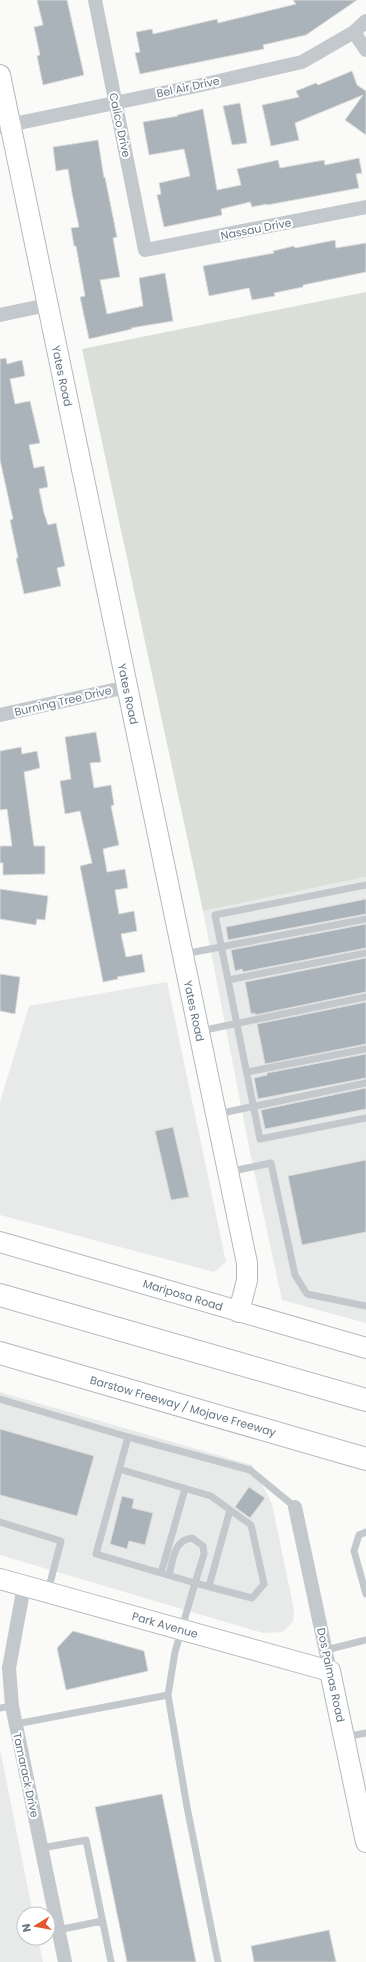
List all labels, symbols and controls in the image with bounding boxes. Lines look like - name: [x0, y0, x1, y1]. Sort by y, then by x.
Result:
- street label: Bel Air Drive: [155, 72, 221, 101]
- street label: Calico Drive: [105, 91, 135, 159]
- street label: Nassau Drive: [219, 214, 293, 244]
- street label: Yates Road: [48, 344, 76, 408]
- street label: Yates Road: [114, 662, 142, 726]
- street label: Burning Tree Drive: [13, 682, 113, 720]
- street label: Yates Road: [180, 979, 208, 1043]
- street label: Mariposa Road: [141, 1275, 225, 1315]
- street label: Barstow Freeway / Mojave Freeway: [88, 1372, 279, 1440]
- street label: Park Avenue: [130, 1608, 200, 1642]
- street label: Dos Palmas Road: [313, 1626, 349, 1724]
- street label: Tamarack Drive: [9, 1731, 43, 1819]
- north arrow: [16, 1906, 56, 1946]
- text: N: [18, 1922, 35, 1933]

